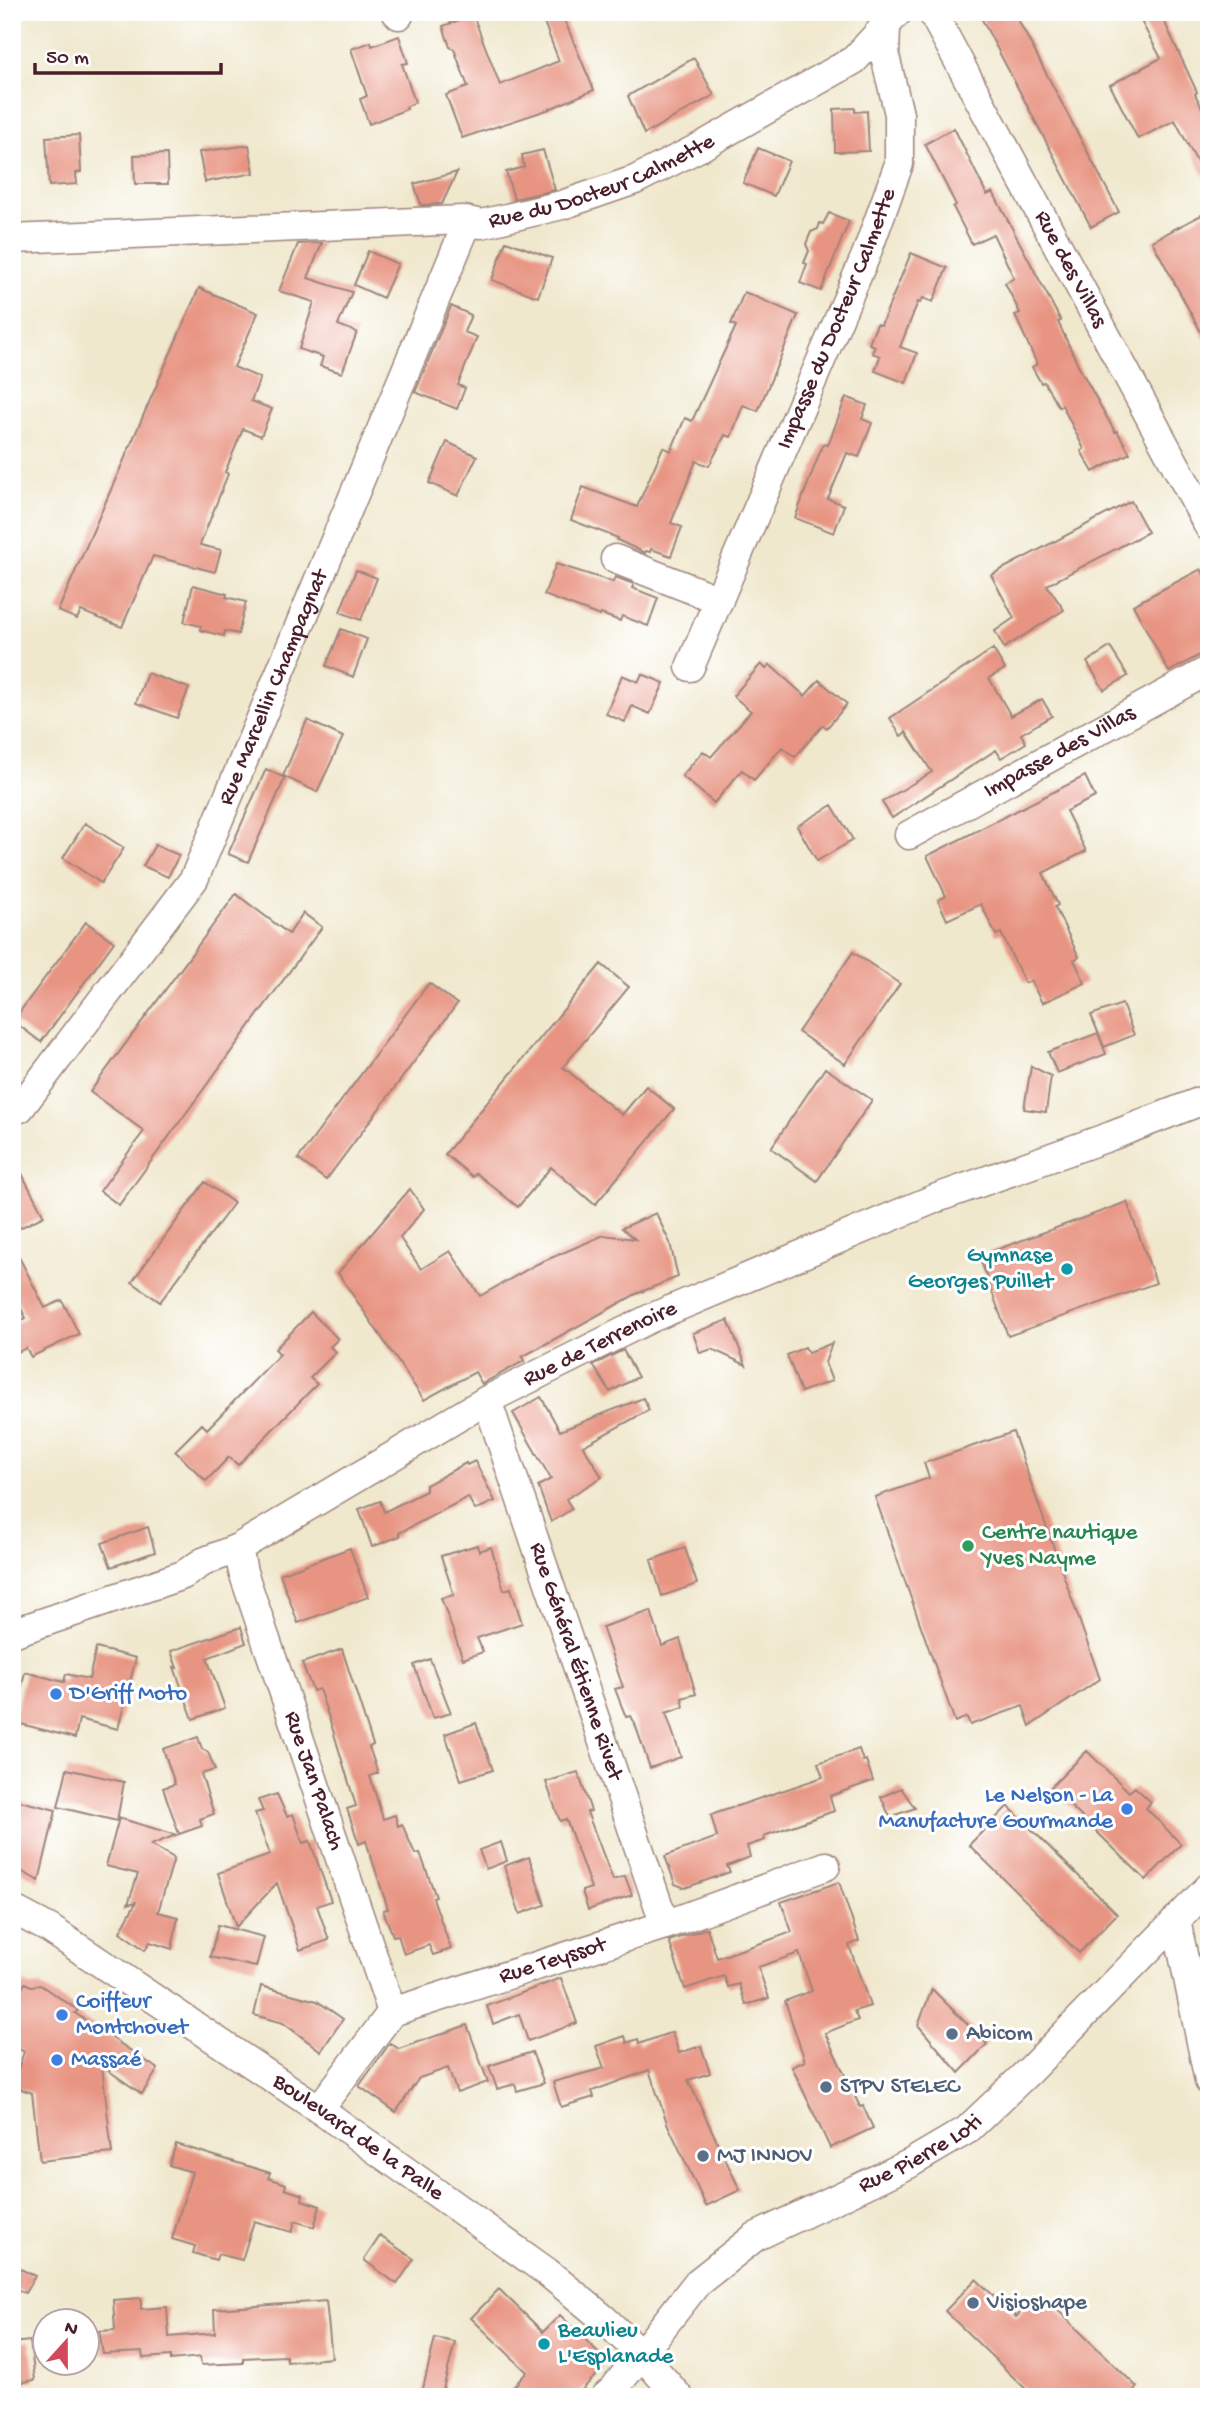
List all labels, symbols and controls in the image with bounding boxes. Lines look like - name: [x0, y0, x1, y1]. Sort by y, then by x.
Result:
- scale bar: [35, 32, 220, 76]
- text: 50 m: [46, 47, 89, 72]
- street label: Rue du Docteur Calmette: [486, 128, 720, 235]
- street label: Impasse du Docteur Calmette: [771, 184, 903, 453]
- street label: Rue des Villas: [1028, 206, 1113, 333]
- street label: Rue Marcellin Champagnat: [213, 564, 335, 809]
- street label: Impasse des Villas: [979, 699, 1141, 805]
- place label: Gymnase Georges Puillet: [908, 1243, 1055, 1296]
- marker: Gymnase Georges Puillet: [1059, 1261, 1075, 1277]
- street label: Rue de Terrenoire: [519, 1295, 682, 1393]
- place label: Centre nautique Yves Nayme: [980, 1520, 1139, 1573]
- marker: Centre nautique Yves Nayme: [960, 1538, 976, 1554]
- street label: Rue Général Étienne Rivet: [523, 1539, 629, 1785]
- place label: D'Griff Moto: [68, 1681, 187, 1708]
- marker: D'Griff Moto: [48, 1686, 64, 1702]
- street label: Rue Jan Palach: [278, 1708, 350, 1854]
- place label: Le Nelson - La Manufacture Gourmande: [879, 1783, 1114, 1836]
- marker: Le Nelson - La Manufacture Gourmande: [1119, 1801, 1135, 1817]
- street label: Rue Teyssot: [496, 1931, 611, 1990]
- place label: Coiffeur Montchovet: [76, 1989, 189, 2042]
- marker: Coiffeur Montchovet: [54, 2007, 70, 2023]
- place label: Abicom: [966, 2021, 1033, 2048]
- marker: Abicom: [944, 2026, 960, 2042]
- place label: Massaé: [71, 2047, 142, 2074]
- marker: Massaé: [49, 2052, 65, 2068]
- street label: Boulevard de la Palle: [266, 2068, 450, 2208]
- place label: STPV STELEC: [840, 2074, 961, 2101]
- marker: STPV STELEC: [818, 2079, 834, 2095]
- street label: Rue Pierre Loti: [854, 2109, 988, 2199]
- place label: MJ INNOV: [717, 2143, 813, 2170]
- marker: MJ INNOV: [695, 2148, 711, 2164]
- place label: Visioshape: [986, 2290, 1088, 2317]
- marker: Visioshape: [965, 2295, 981, 2311]
- north arrow: [32, 2308, 102, 2378]
- text: N: [61, 2316, 81, 2342]
- place label: Beaulieu L'Esplanade: [557, 2318, 674, 2371]
- marker: Beaulieu L'Esplanade: [536, 2336, 552, 2352]

